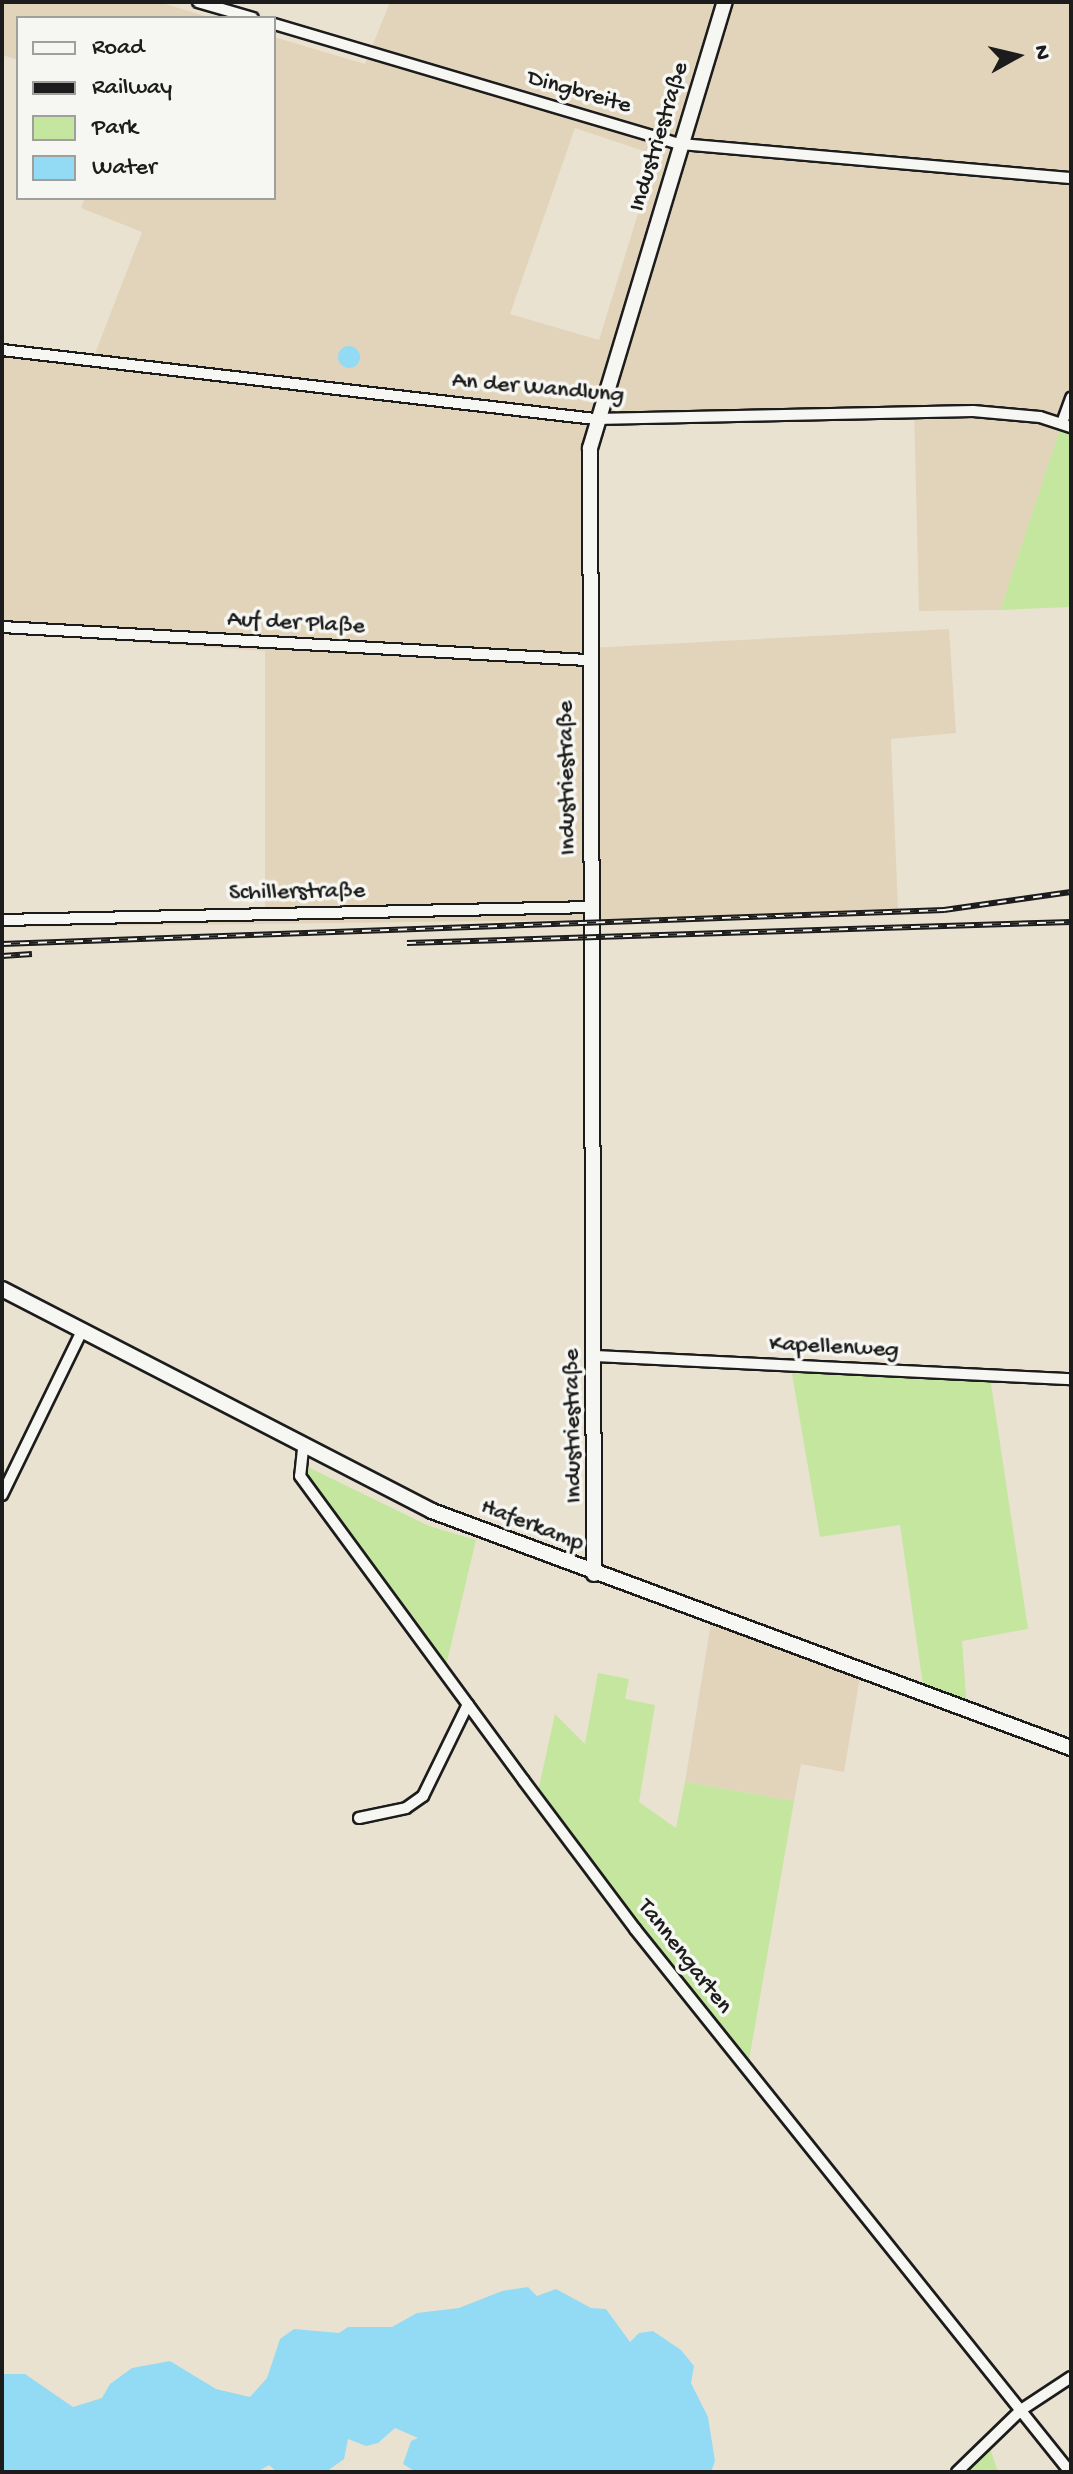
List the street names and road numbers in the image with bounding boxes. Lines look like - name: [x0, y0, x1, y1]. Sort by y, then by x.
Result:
- street label: Industriestraße: [624, 59, 696, 215]
- street label: Dingbreite: [524, 64, 634, 122]
- street label: An der Wandlung: [451, 367, 625, 411]
- street label: Auf der Plaße: [226, 606, 366, 642]
- street label: Industriestraße: [552, 700, 584, 856]
- street label: Schillerstraße: [229, 877, 365, 909]
- street label: Kapellenweg: [768, 1330, 900, 1366]
- street label: Industriestraße: [558, 1348, 590, 1504]
- street label: Haferkamp: [476, 1493, 588, 1559]
- street label: Tannengarten: [630, 1894, 738, 2020]

